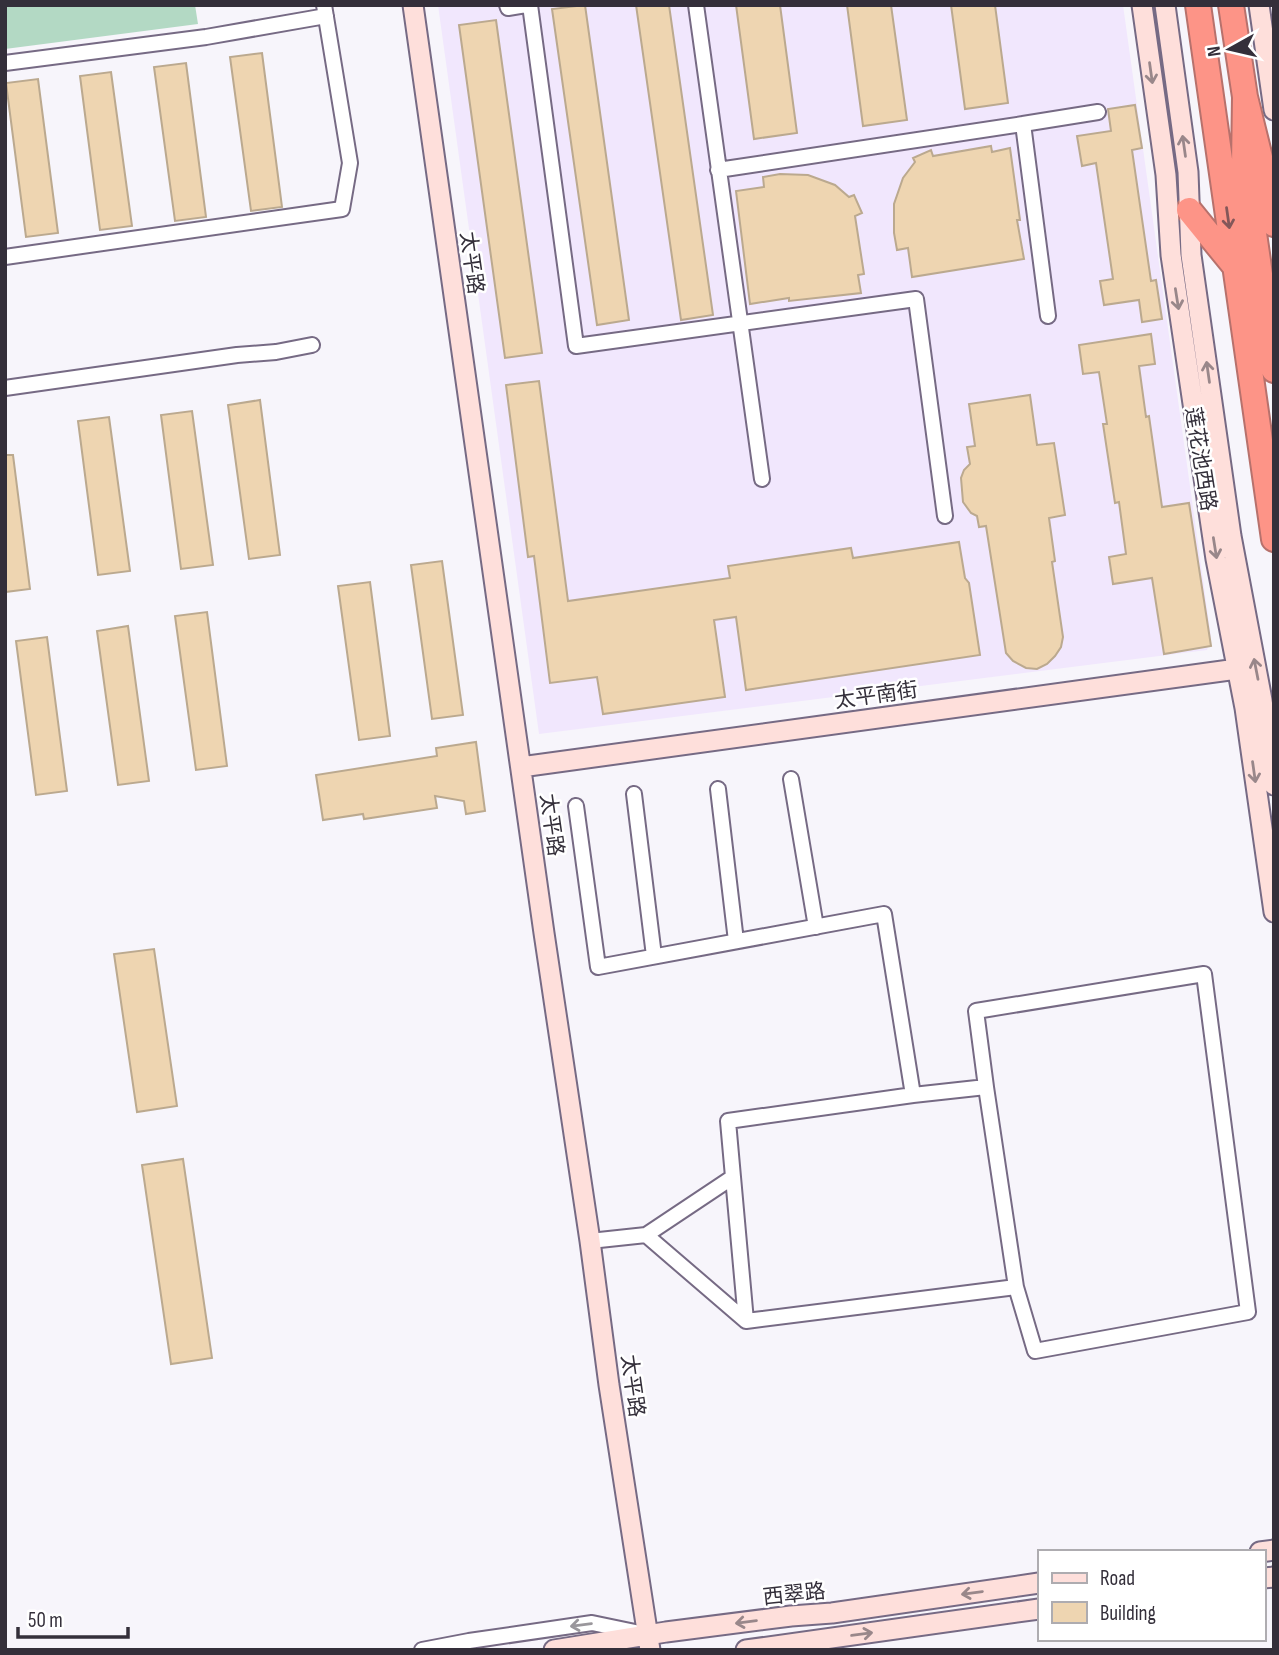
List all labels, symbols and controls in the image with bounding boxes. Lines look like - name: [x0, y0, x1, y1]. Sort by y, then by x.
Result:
- north arrow: [1195, 14, 1265, 84]
- text: N: [1203, 45, 1227, 58]
- one-way arrow: [1145, 61, 1158, 84]
- one-way arrow: [1177, 135, 1190, 158]
- one-way arrow: [1221, 207, 1234, 229]
- street label: 太平路: [455, 230, 488, 296]
- one-way arrow: [1171, 287, 1184, 310]
- one-way arrow: [1201, 361, 1214, 384]
- street label: 莲花池西路: [1180, 405, 1221, 513]
- one-way arrow: [1208, 536, 1221, 559]
- one-way arrow: [1249, 658, 1262, 681]
- street label: 太平南街: [833, 677, 919, 714]
- one-way arrow: [1248, 760, 1261, 783]
- street label: 太平路: [535, 792, 568, 858]
- street label: 太平路: [616, 1353, 649, 1419]
- legend: [1038, 1550, 1265, 1641]
- text: Road: [1100, 1566, 1135, 1591]
- street label: 西翠路: [761, 1579, 827, 1610]
- one-way arrow: [961, 1587, 984, 1600]
- scale bar: [18, 1596, 128, 1640]
- text: Building: [1100, 1601, 1156, 1626]
- text: 50 m: [28, 1608, 63, 1633]
- one-way arrow: [735, 1615, 758, 1628]
- one-way arrow: [570, 1618, 593, 1631]
- one-way arrow: [850, 1627, 873, 1640]

